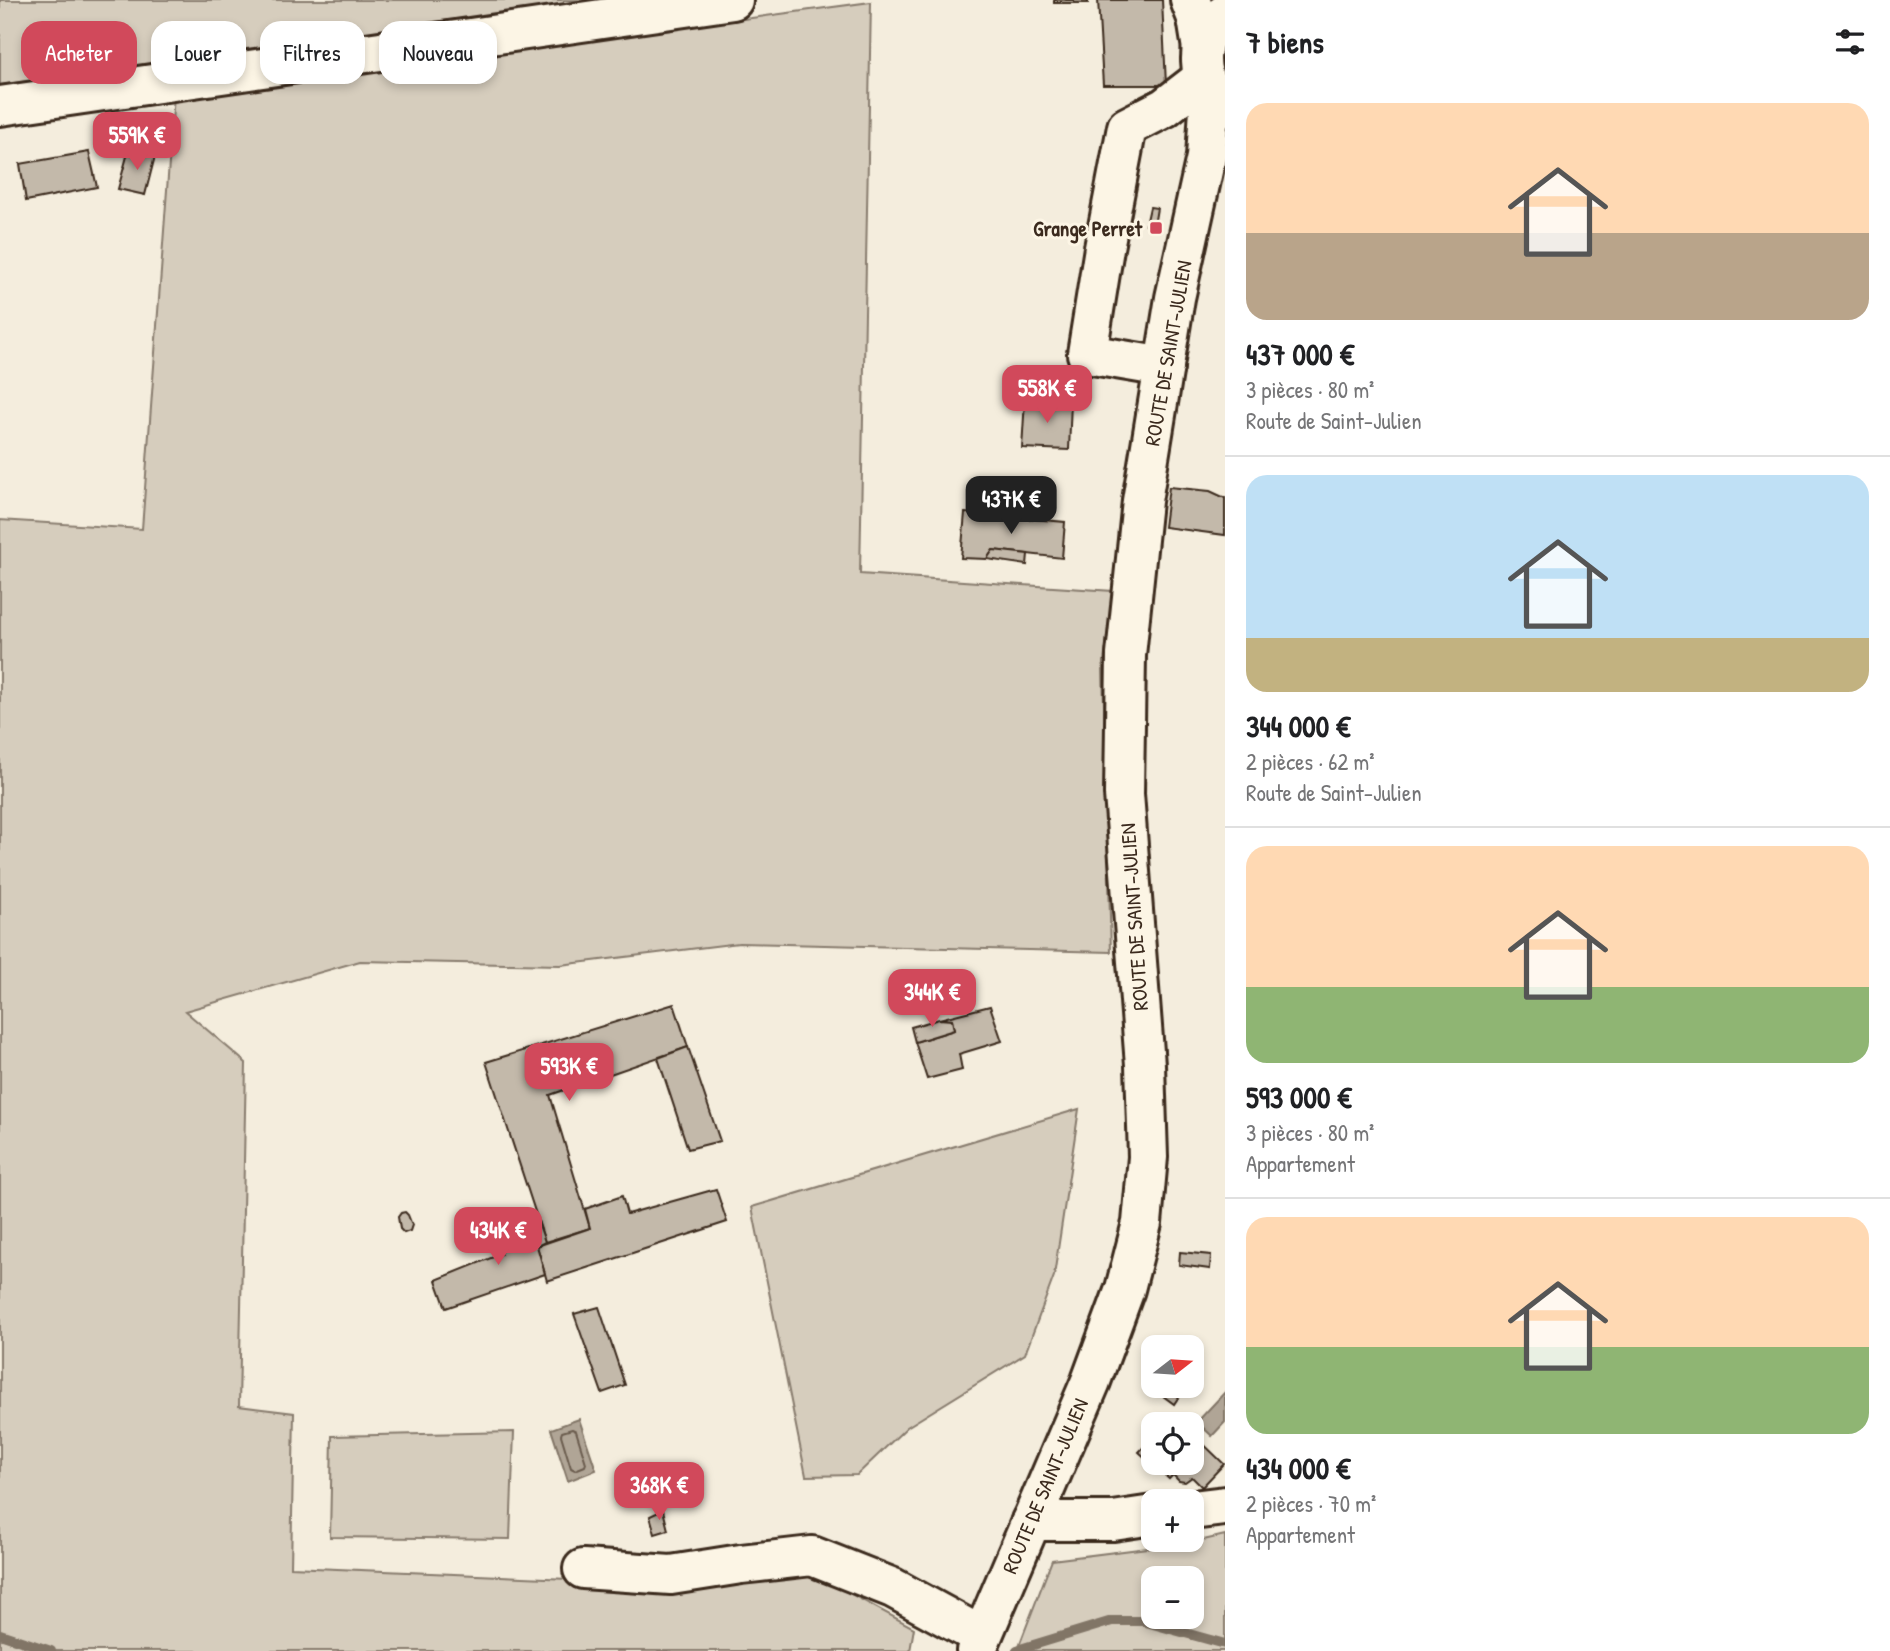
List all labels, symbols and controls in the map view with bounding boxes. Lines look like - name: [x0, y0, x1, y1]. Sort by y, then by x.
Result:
- chip: Acheter: [21, 21, 137, 84]
- chip: Louer: [151, 21, 246, 84]
- chip: Filtres: [260, 21, 365, 84]
- chip: Nouveau: [379, 21, 497, 84]
- text: 7 biens: [1246, 22, 1324, 62]
- icon: filters: [1831, 23, 1869, 61]
- pin: 559K €: [80, 113, 194, 172]
- text: 559K €: [109, 119, 165, 150]
- icon: home: [1495, 149, 1621, 275]
- place label: Grange Perret: [1033, 214, 1143, 244]
- marker: Grange Perret: [1148, 220, 1164, 236]
- street label: ROUTE DE SAINT-JULIEN: [1137, 258, 1199, 448]
- text: 437 000 €: [1246, 334, 1354, 374]
- pin: 558K €: [990, 366, 1104, 425]
- text: 558K €: [1018, 372, 1076, 403]
- text: 3 pièces · 80 m²: [1246, 374, 1374, 405]
- text: Route de Saint-Julien: [1246, 405, 1422, 436]
- pin: 437K €: [954, 476, 1068, 536]
- text: 437K €: [982, 483, 1040, 514]
- icon: home: [1495, 521, 1621, 647]
- text: 344 000 €: [1246, 706, 1351, 746]
- text: 2 pièces · 62 m²: [1246, 746, 1374, 777]
- text: Route de Saint-Julien: [1246, 777, 1422, 808]
- street label: ROUTE DE SAINT-JULIEN: [1113, 822, 1155, 1012]
- icon: home: [1495, 892, 1621, 1018]
- pin: 344K €: [875, 970, 989, 1029]
- text: 344K €: [904, 976, 960, 1007]
- pin: 593K €: [512, 1044, 626, 1103]
- text: 593K €: [541, 1050, 597, 1081]
- text: 593 000 €: [1246, 1077, 1352, 1117]
- text: 3 pièces · 80 m²: [1246, 1117, 1374, 1148]
- text: Appartement: [1246, 1148, 1355, 1179]
- pin: 434K €: [441, 1208, 555, 1267]
- text: 434K €: [470, 1214, 526, 1245]
- icon: home: [1495, 1263, 1621, 1389]
- north arrow: [1141, 1335, 1204, 1398]
- map controls: [1141, 1335, 1204, 1629]
- street label: ROUTE DE SAINT-JULIEN: [995, 1394, 1095, 1578]
- button: locate: [1141, 1412, 1204, 1475]
- text: 434 000 €: [1246, 1448, 1351, 1488]
- pin: 368K €: [602, 1462, 716, 1522]
- text: 368K €: [630, 1469, 688, 1500]
- text: 2 pièces · 70 m²: [1246, 1488, 1376, 1519]
- button: +: [1141, 1489, 1204, 1552]
- text: Appartement: [1246, 1519, 1355, 1550]
- button: −: [1141, 1566, 1204, 1629]

